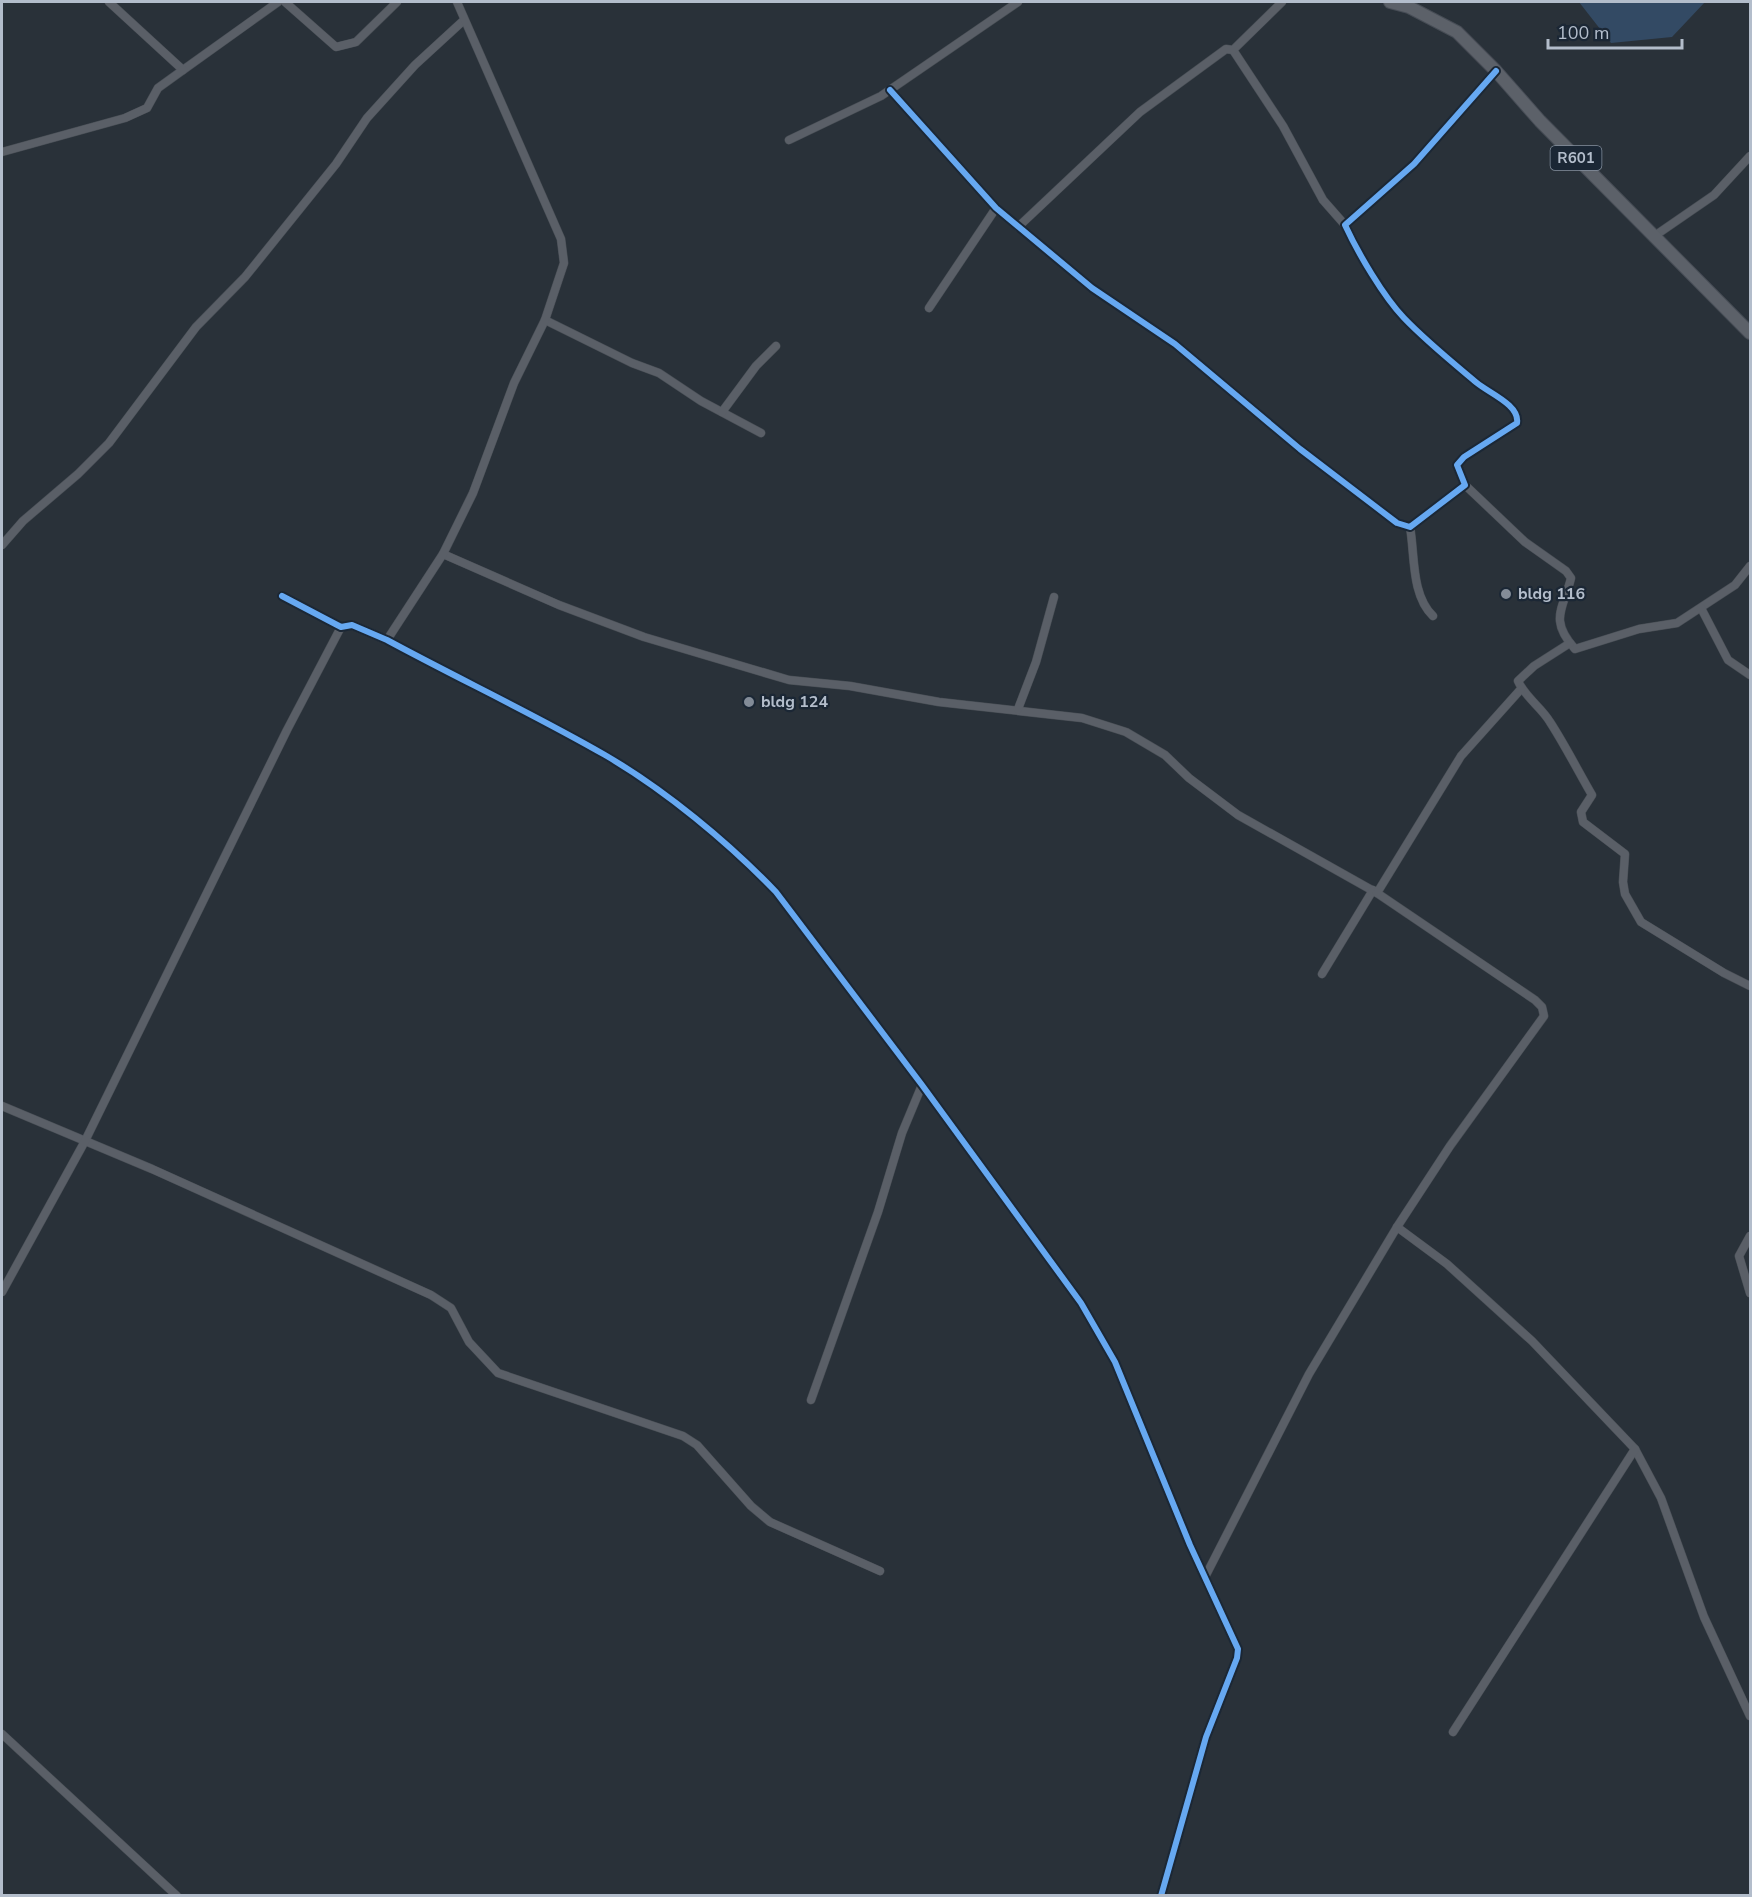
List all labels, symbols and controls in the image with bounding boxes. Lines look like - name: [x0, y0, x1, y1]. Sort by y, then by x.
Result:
- scale bar: [1548, 12, 1682, 50]
- text: 100 m: [1557, 21, 1609, 45]
- road number: R601: [1550, 146, 1602, 170]
- place label: bldg 116: [1518, 583, 1585, 605]
- marker: bldg 116: [1499, 587, 1513, 601]
- place label: bldg 124: [761, 691, 828, 713]
- marker: bldg 124: [742, 695, 756, 709]

